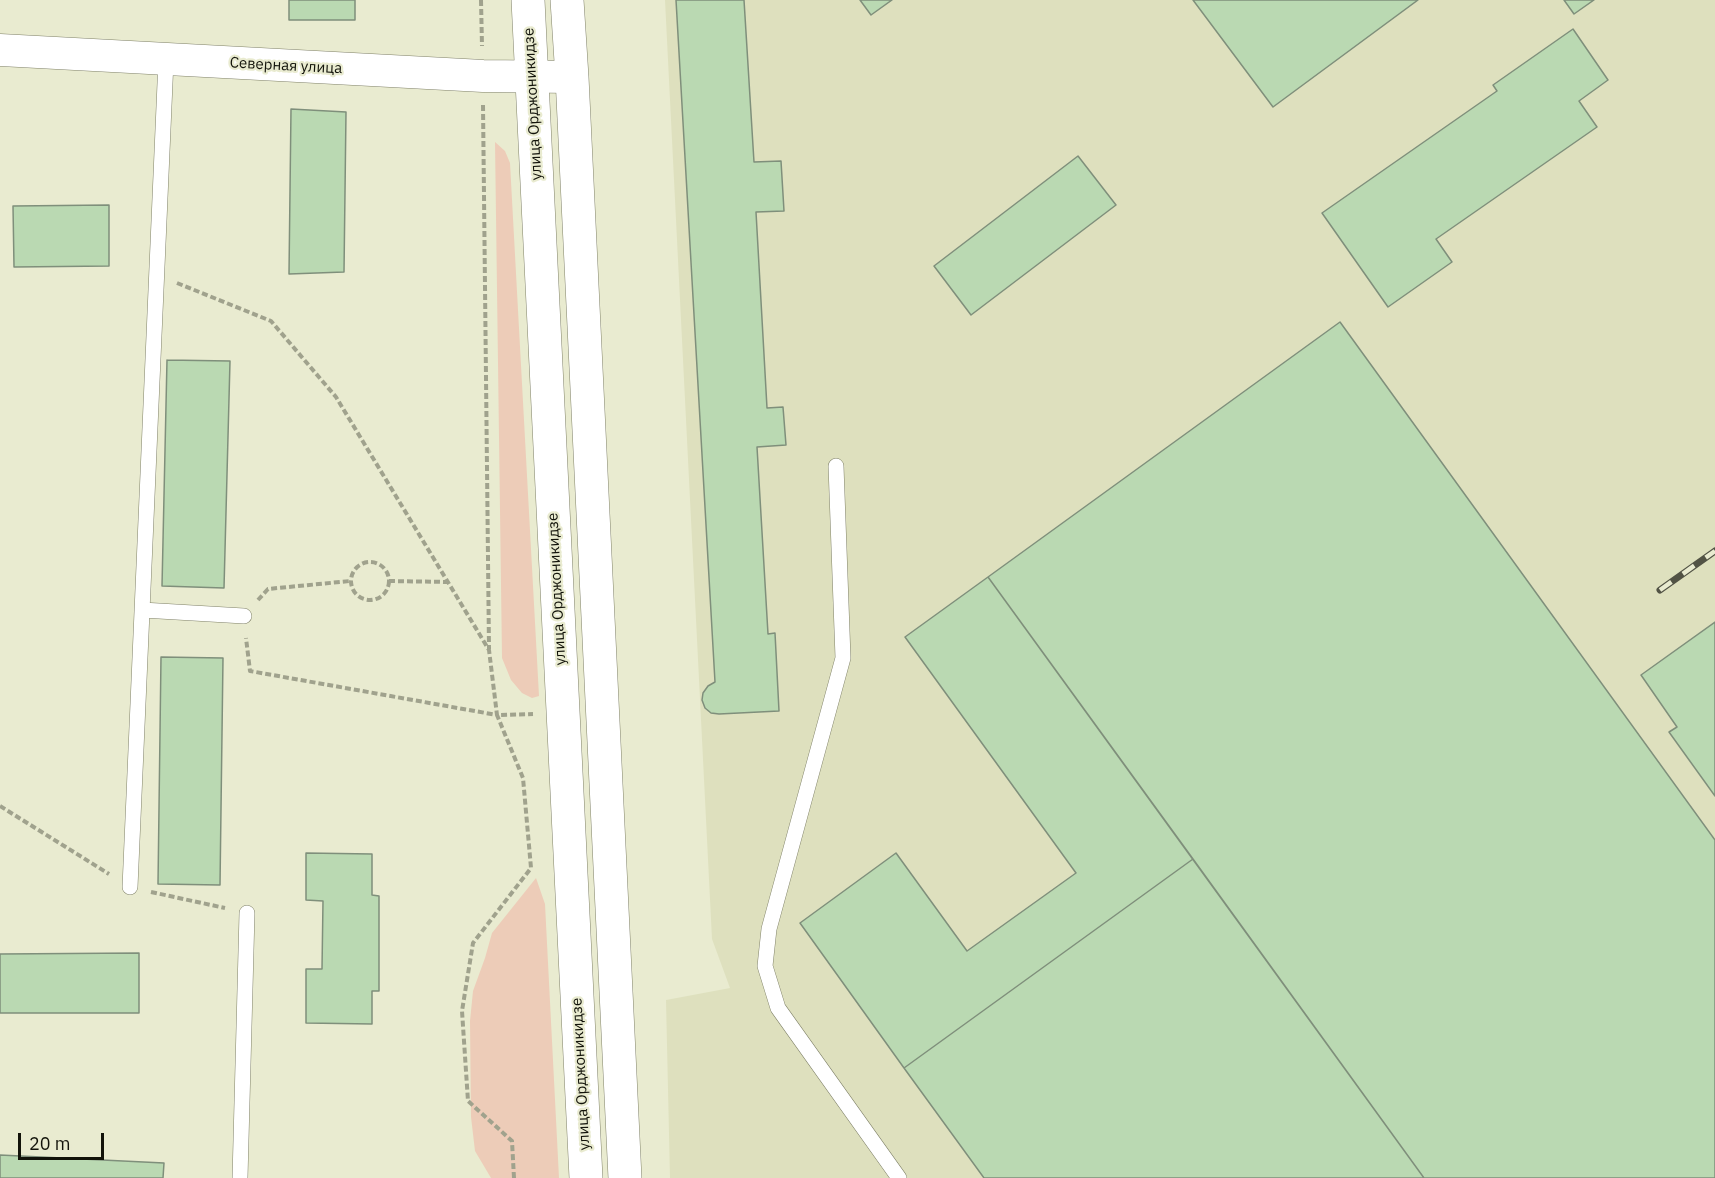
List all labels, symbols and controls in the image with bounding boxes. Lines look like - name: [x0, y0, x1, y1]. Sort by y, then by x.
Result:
- street label: улица Орджоникидзе: [520, 27, 546, 181]
- street label: Северная улица: [229, 54, 343, 78]
- street label: улица Орджоникидзе: [544, 512, 570, 666]
- street label: улица Орджоникидзе: [568, 997, 594, 1151]
- scale bar: [21, 1121, 106, 1159]
- text: 20 m: [29, 1132, 71, 1155]

